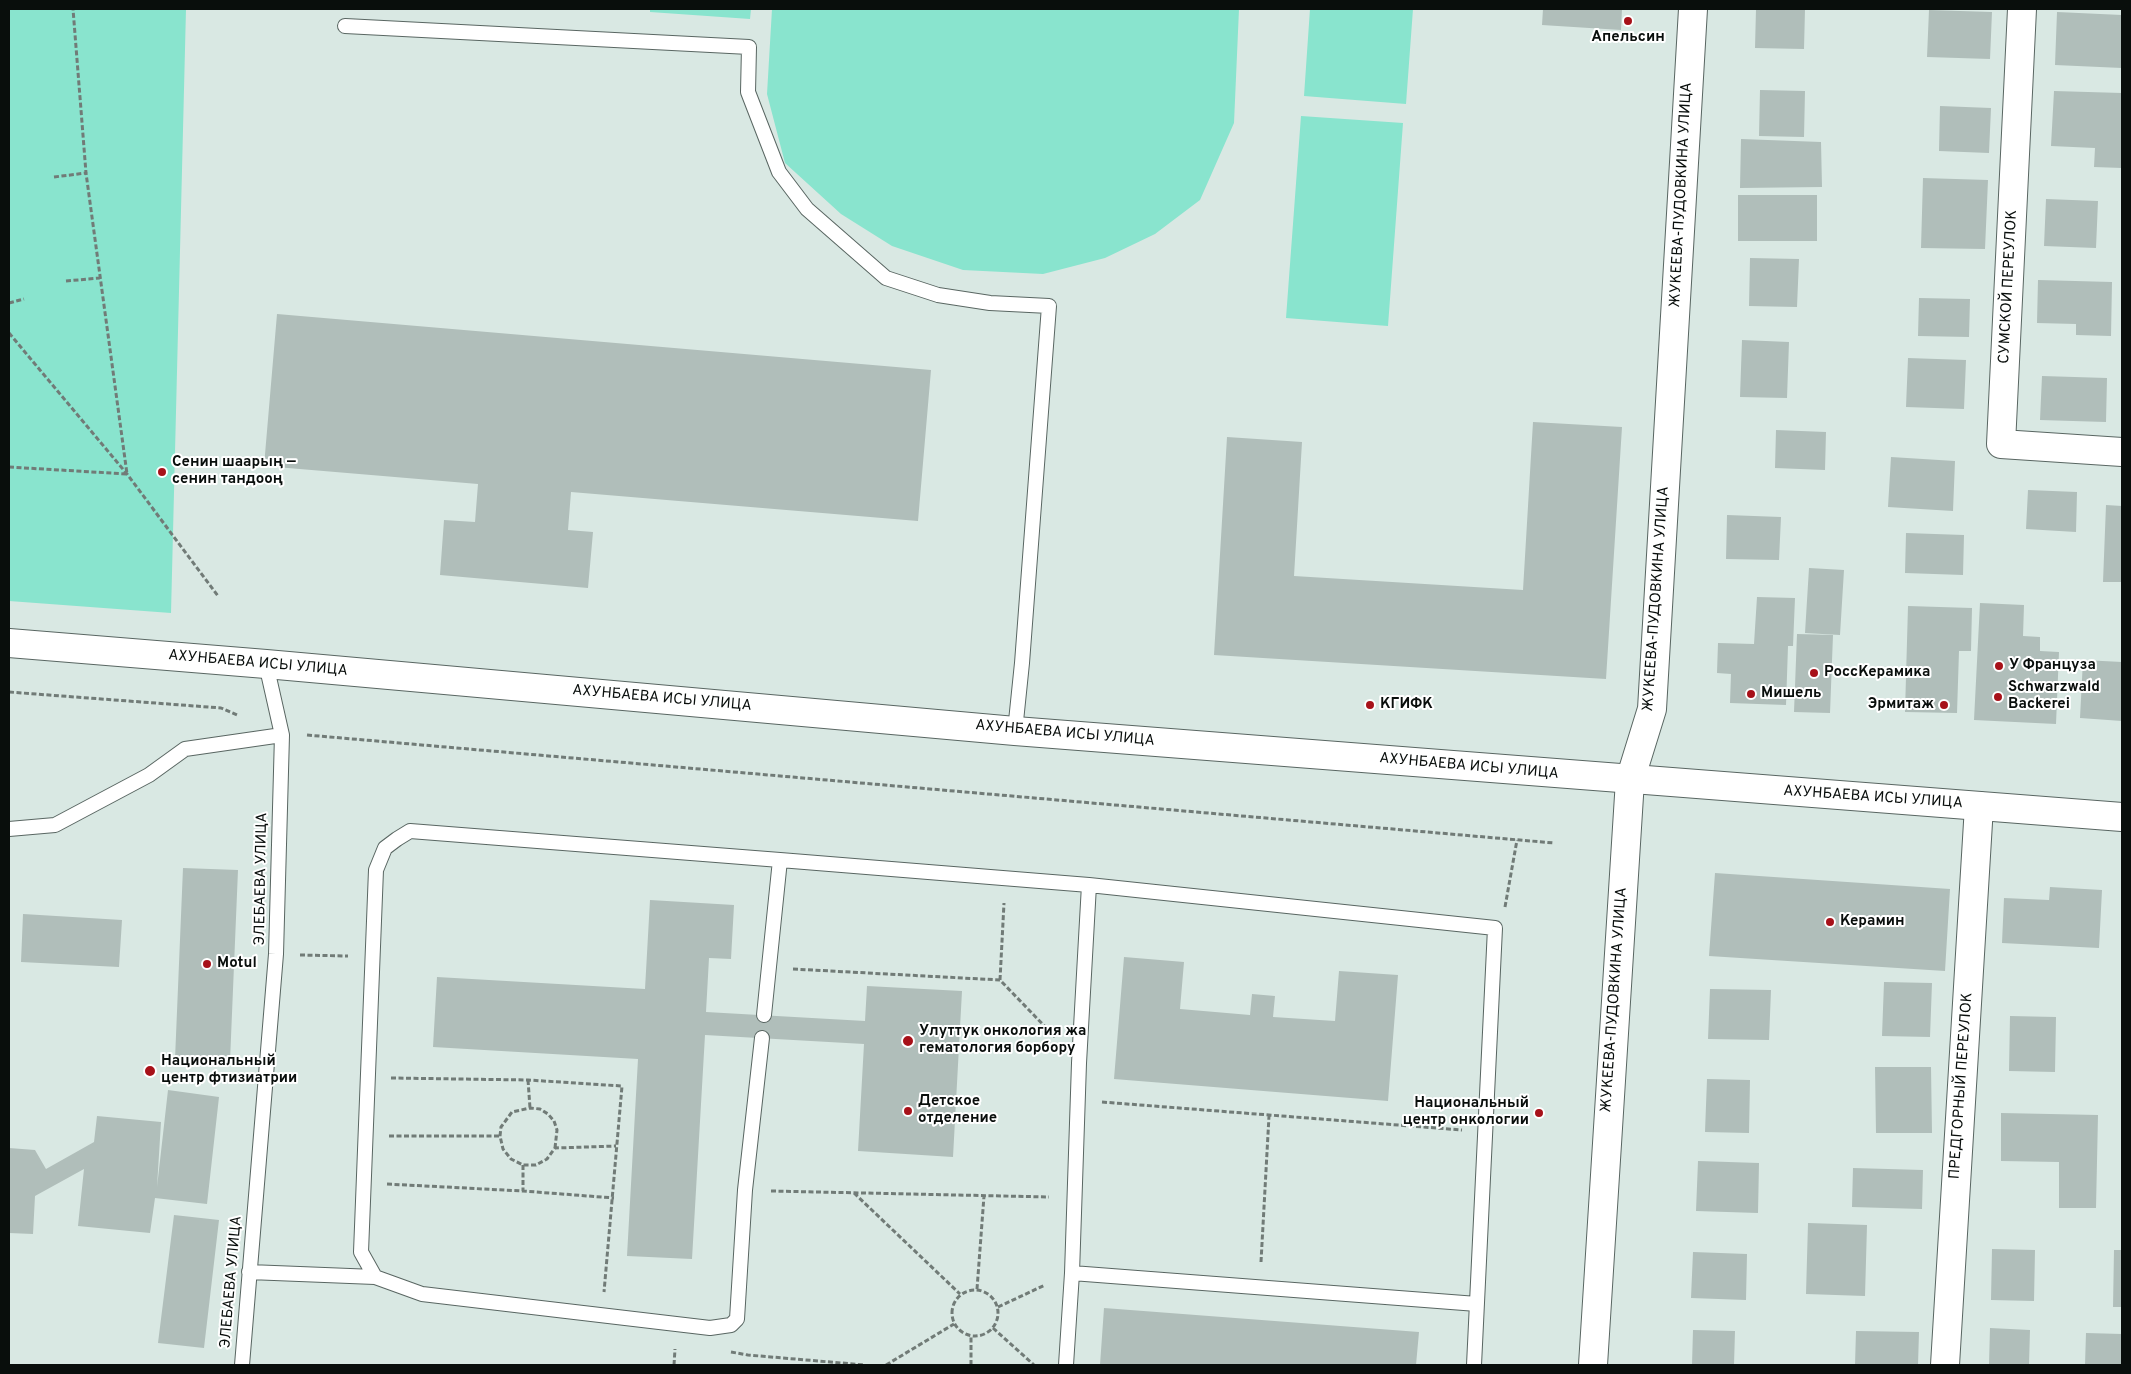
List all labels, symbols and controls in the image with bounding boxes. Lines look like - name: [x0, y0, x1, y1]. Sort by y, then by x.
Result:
- marker: Апельсин: [1622, 15, 1634, 27]
- place label: Апельсин: [1591, 29, 1665, 47]
- street label: ЖУКЕЕВА-ПУДОВКИНА УЛИЦА: [1667, 82, 1697, 308]
- street label: СУМСКОЙ ПЕРЕУЛОК: [1996, 210, 2022, 364]
- place label: Сенин шаарың — сенин тандооң: [172, 454, 296, 489]
- marker: Сенин шаарың — сенин тандооң: [156, 466, 168, 478]
- street label: ЖУКЕЕВА-ПУДОВКИНА УЛИЦА: [1640, 486, 1674, 712]
- street label: АХУНБАЕВА ИСЫ УЛИЦА: [168, 647, 348, 681]
- place label: У Француза: [2009, 657, 2096, 675]
- marker: У Француза: [1993, 660, 2005, 672]
- place label: РоссКерамика: [1824, 664, 1930, 682]
- marker: РоссКерамика: [1808, 667, 1820, 679]
- place label: Schwarzwald Backerei: [2008, 679, 2100, 714]
- street label: АХУНБАЕВА ИСЫ УЛИЦА: [572, 682, 752, 716]
- place label: Мишель: [1761, 685, 1822, 703]
- marker: Мишель: [1745, 688, 1757, 700]
- marker: Schwarzwald Backerei: [1992, 691, 2004, 703]
- place label: КГИФК: [1380, 696, 1433, 714]
- place label: Эрмитаж: [1868, 696, 1934, 714]
- marker: КГИФК: [1364, 699, 1376, 711]
- marker: Эрмитаж: [1938, 699, 1950, 711]
- street label: АХУНБАЕВА ИСЫ УЛИЦА: [975, 717, 1155, 751]
- street label: АХУНБАЕВА ИСЫ УЛИЦА: [1379, 750, 1559, 784]
- street label: АХУНБАЕВА ИСЫ УЛИЦА: [1783, 783, 1963, 813]
- street label: ЭЛЕБАЕВА УЛИЦА: [252, 812, 272, 946]
- street label: ЖУКЕЕВА-ПУДОВКИНА УЛИЦА: [1598, 887, 1632, 1113]
- place label: Керамин: [1840, 913, 1905, 931]
- marker: Керамин: [1824, 916, 1836, 928]
- place label: Motul: [217, 955, 257, 973]
- marker: Motul: [201, 958, 213, 970]
- street label: ПРЕДГОРНЫЙ ПЕРЕУЛОК: [1946, 992, 1978, 1180]
- place label: Улуттук онкология жа гематология борбору: [919, 1023, 1086, 1058]
- marker: Улуттук онкология жа гематология борбору: [901, 1034, 915, 1048]
- place label: Национальный центр фтизиатрии: [161, 1053, 297, 1088]
- marker: Национальный центр фтизиатрии: [143, 1064, 157, 1078]
- place label: Детское отделение: [918, 1093, 997, 1128]
- place label: Национальный центр онкологии: [1403, 1095, 1529, 1130]
- marker: Детское отделение: [902, 1105, 914, 1117]
- marker: Национальный центр онкологии: [1533, 1107, 1545, 1119]
- street label: ЭЛЕБАЕВА УЛИЦА: [217, 1215, 247, 1349]

